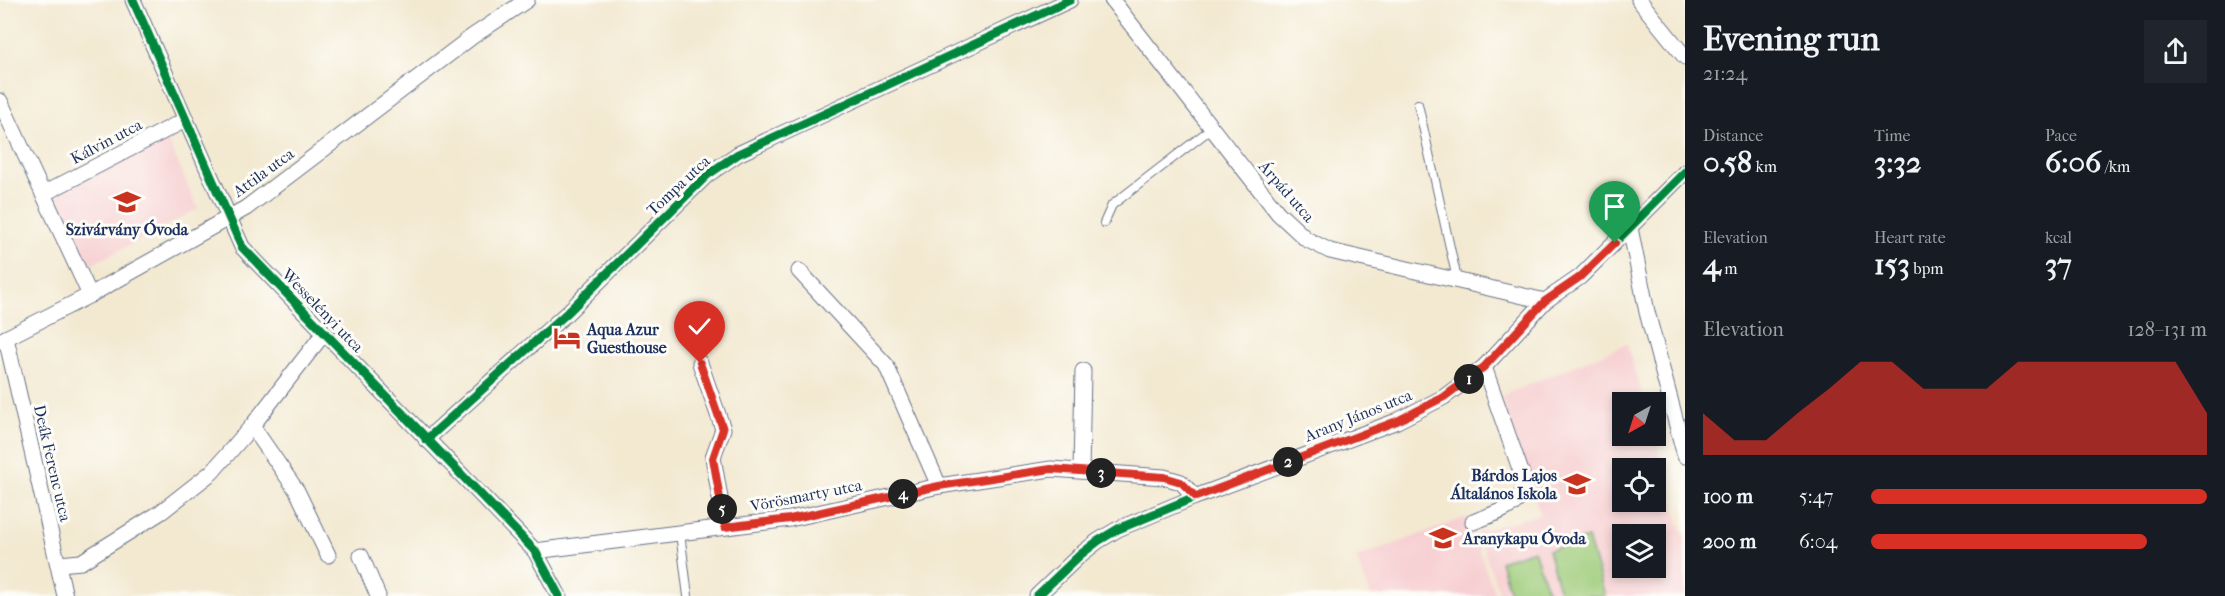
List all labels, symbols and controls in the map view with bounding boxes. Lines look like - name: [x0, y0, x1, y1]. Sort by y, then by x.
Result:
- text: Evening run: [1703, 20, 1880, 59]
- button: share: [2144, 20, 2207, 83]
- text: 21:24: [1703, 62, 1747, 85]
- street label: Kálvin utca: [67, 114, 146, 168]
- text: Distance: [1703, 126, 1763, 145]
- text: Time: [1874, 126, 1910, 145]
- text: Pace: [2045, 126, 2077, 145]
- street label: Attila utca: [228, 144, 298, 201]
- text: 0.58: [1703, 145, 1752, 180]
- text: 3:32: [1874, 145, 1921, 180]
- text: 6:06: [2045, 145, 2101, 180]
- street label: Tompa utca: [643, 151, 714, 219]
- street label: Árpád utca: [1254, 155, 1320, 226]
- text: km: [1752, 157, 1777, 176]
- text: /km: [2101, 157, 2130, 176]
- pin: [1589, 181, 1640, 243]
- school or university icon: Szivárvány Óvoda: [112, 187, 142, 217]
- icon: arrive: [1598, 190, 1631, 223]
- place label: Szivárvány Óvoda: [66, 219, 189, 240]
- text: Elevation: [1703, 228, 1768, 247]
- text: Heart rate: [1874, 228, 1946, 247]
- text: kcal: [2045, 228, 2072, 247]
- text: 4: [1703, 247, 1721, 282]
- text: 153: [1874, 247, 1910, 282]
- text: 37: [2045, 247, 2072, 282]
- text: m: [1721, 259, 1737, 278]
- text: bpm: [1910, 259, 1944, 278]
- street label: Wesselényi utca: [277, 264, 368, 357]
- pin: [674, 301, 725, 363]
- icon: check: [683, 310, 716, 343]
- text: Elevation: [1703, 318, 1784, 341]
- text: 128–131 m: [2127, 318, 2207, 341]
- place label: Aqua Azur Guesthouse: [586, 320, 667, 357]
- hotel icon: Aqua Azur Guesthouse: [552, 323, 582, 353]
- pin: 1: [1454, 364, 1484, 394]
- text: 1: [1466, 369, 1472, 388]
- street label: Arany János utca: [1301, 385, 1415, 446]
- north arrow: [1612, 392, 1666, 446]
- map controls: [1612, 392, 1666, 578]
- street label: Deák Ferenc utca: [30, 403, 75, 524]
- pin: 2: [1273, 447, 1303, 477]
- text: 2: [1284, 452, 1292, 471]
- pin: 3: [1086, 458, 1116, 488]
- button: locate: [1612, 458, 1666, 512]
- text: 3: [1098, 463, 1104, 482]
- place label: Bárdos Lajos Általános Iskola: [1450, 466, 1558, 503]
- school or university icon: Bárdos Lajos Általános Iskola: [1562, 469, 1592, 499]
- street label: Vörösmarty utca: [748, 475, 864, 516]
- pin: 4: [888, 479, 918, 509]
- text: 4: [898, 484, 908, 503]
- text: 100 m: [1703, 485, 1753, 508]
- text: 5:47: [1799, 485, 1833, 508]
- pin: 5: [707, 494, 737, 524]
- text: 5: [719, 499, 725, 518]
- school or university icon: Aranykapu Óvoda: [1428, 523, 1458, 553]
- button: layers: [1612, 524, 1666, 578]
- place label: Aranykapu Óvoda: [1462, 528, 1587, 549]
- text: 200 m: [1703, 530, 1756, 553]
- text: 6:04: [1799, 530, 1837, 553]

